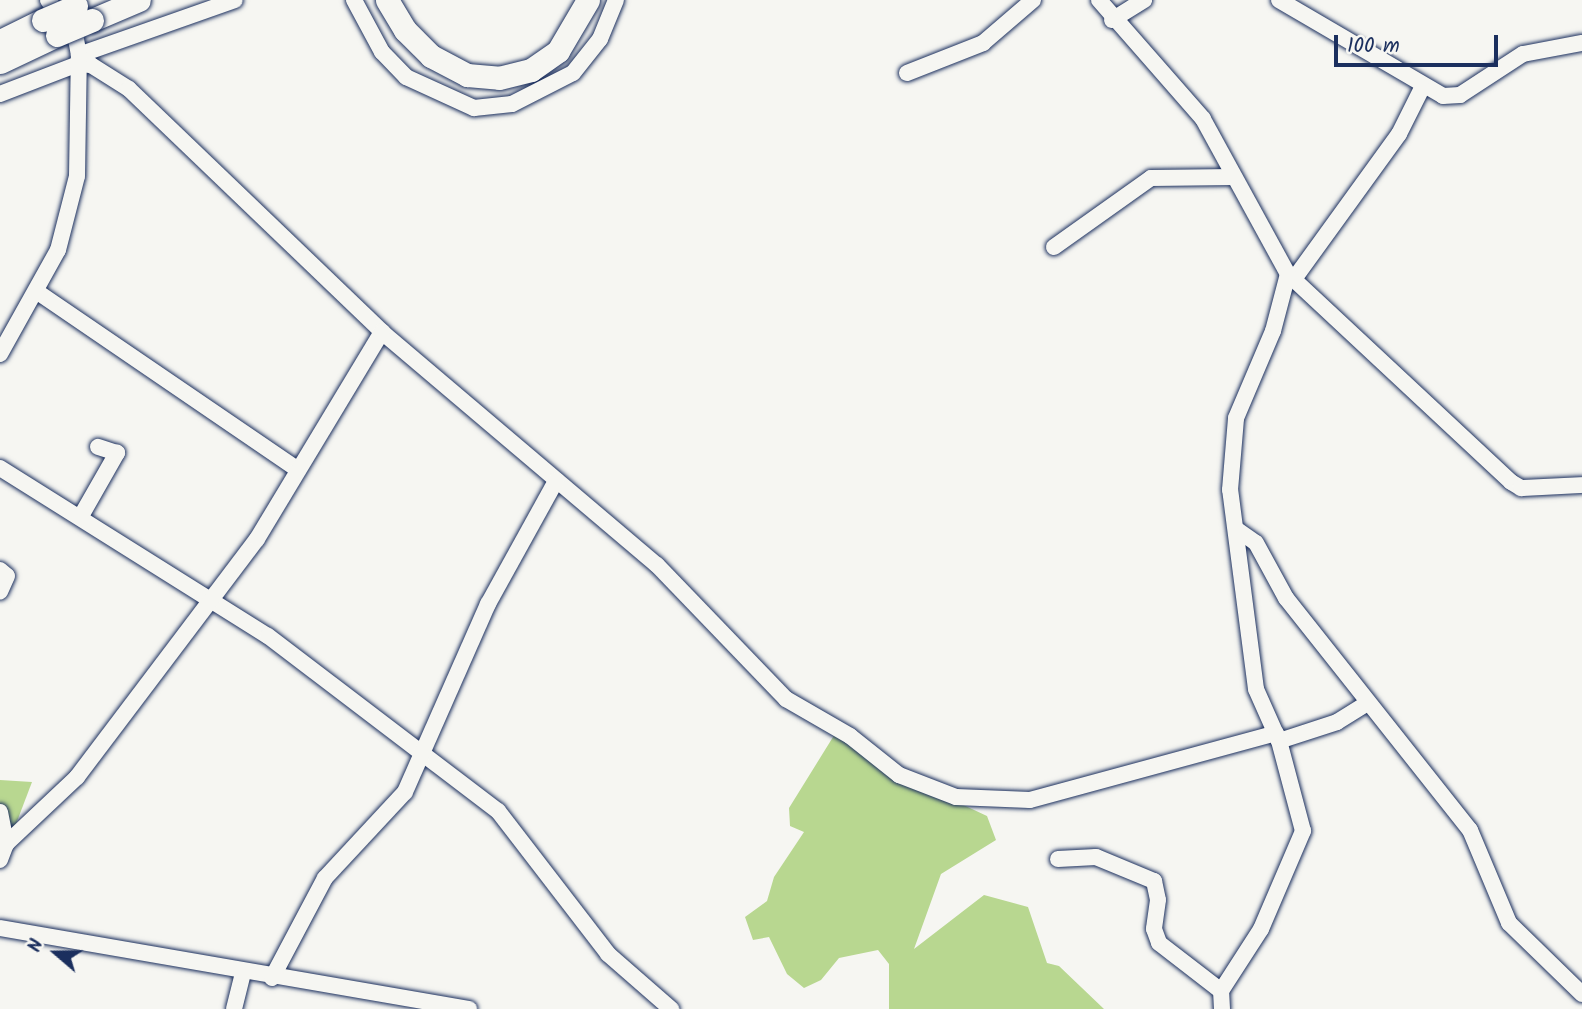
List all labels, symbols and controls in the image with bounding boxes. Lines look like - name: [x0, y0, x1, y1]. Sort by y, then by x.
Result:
- scale bar: [1337, 21, 1502, 65]
- text: 100 m: [1347, 30, 1400, 63]
- north arrow: [21, 918, 91, 988]
- text: N: [20, 935, 52, 957]

